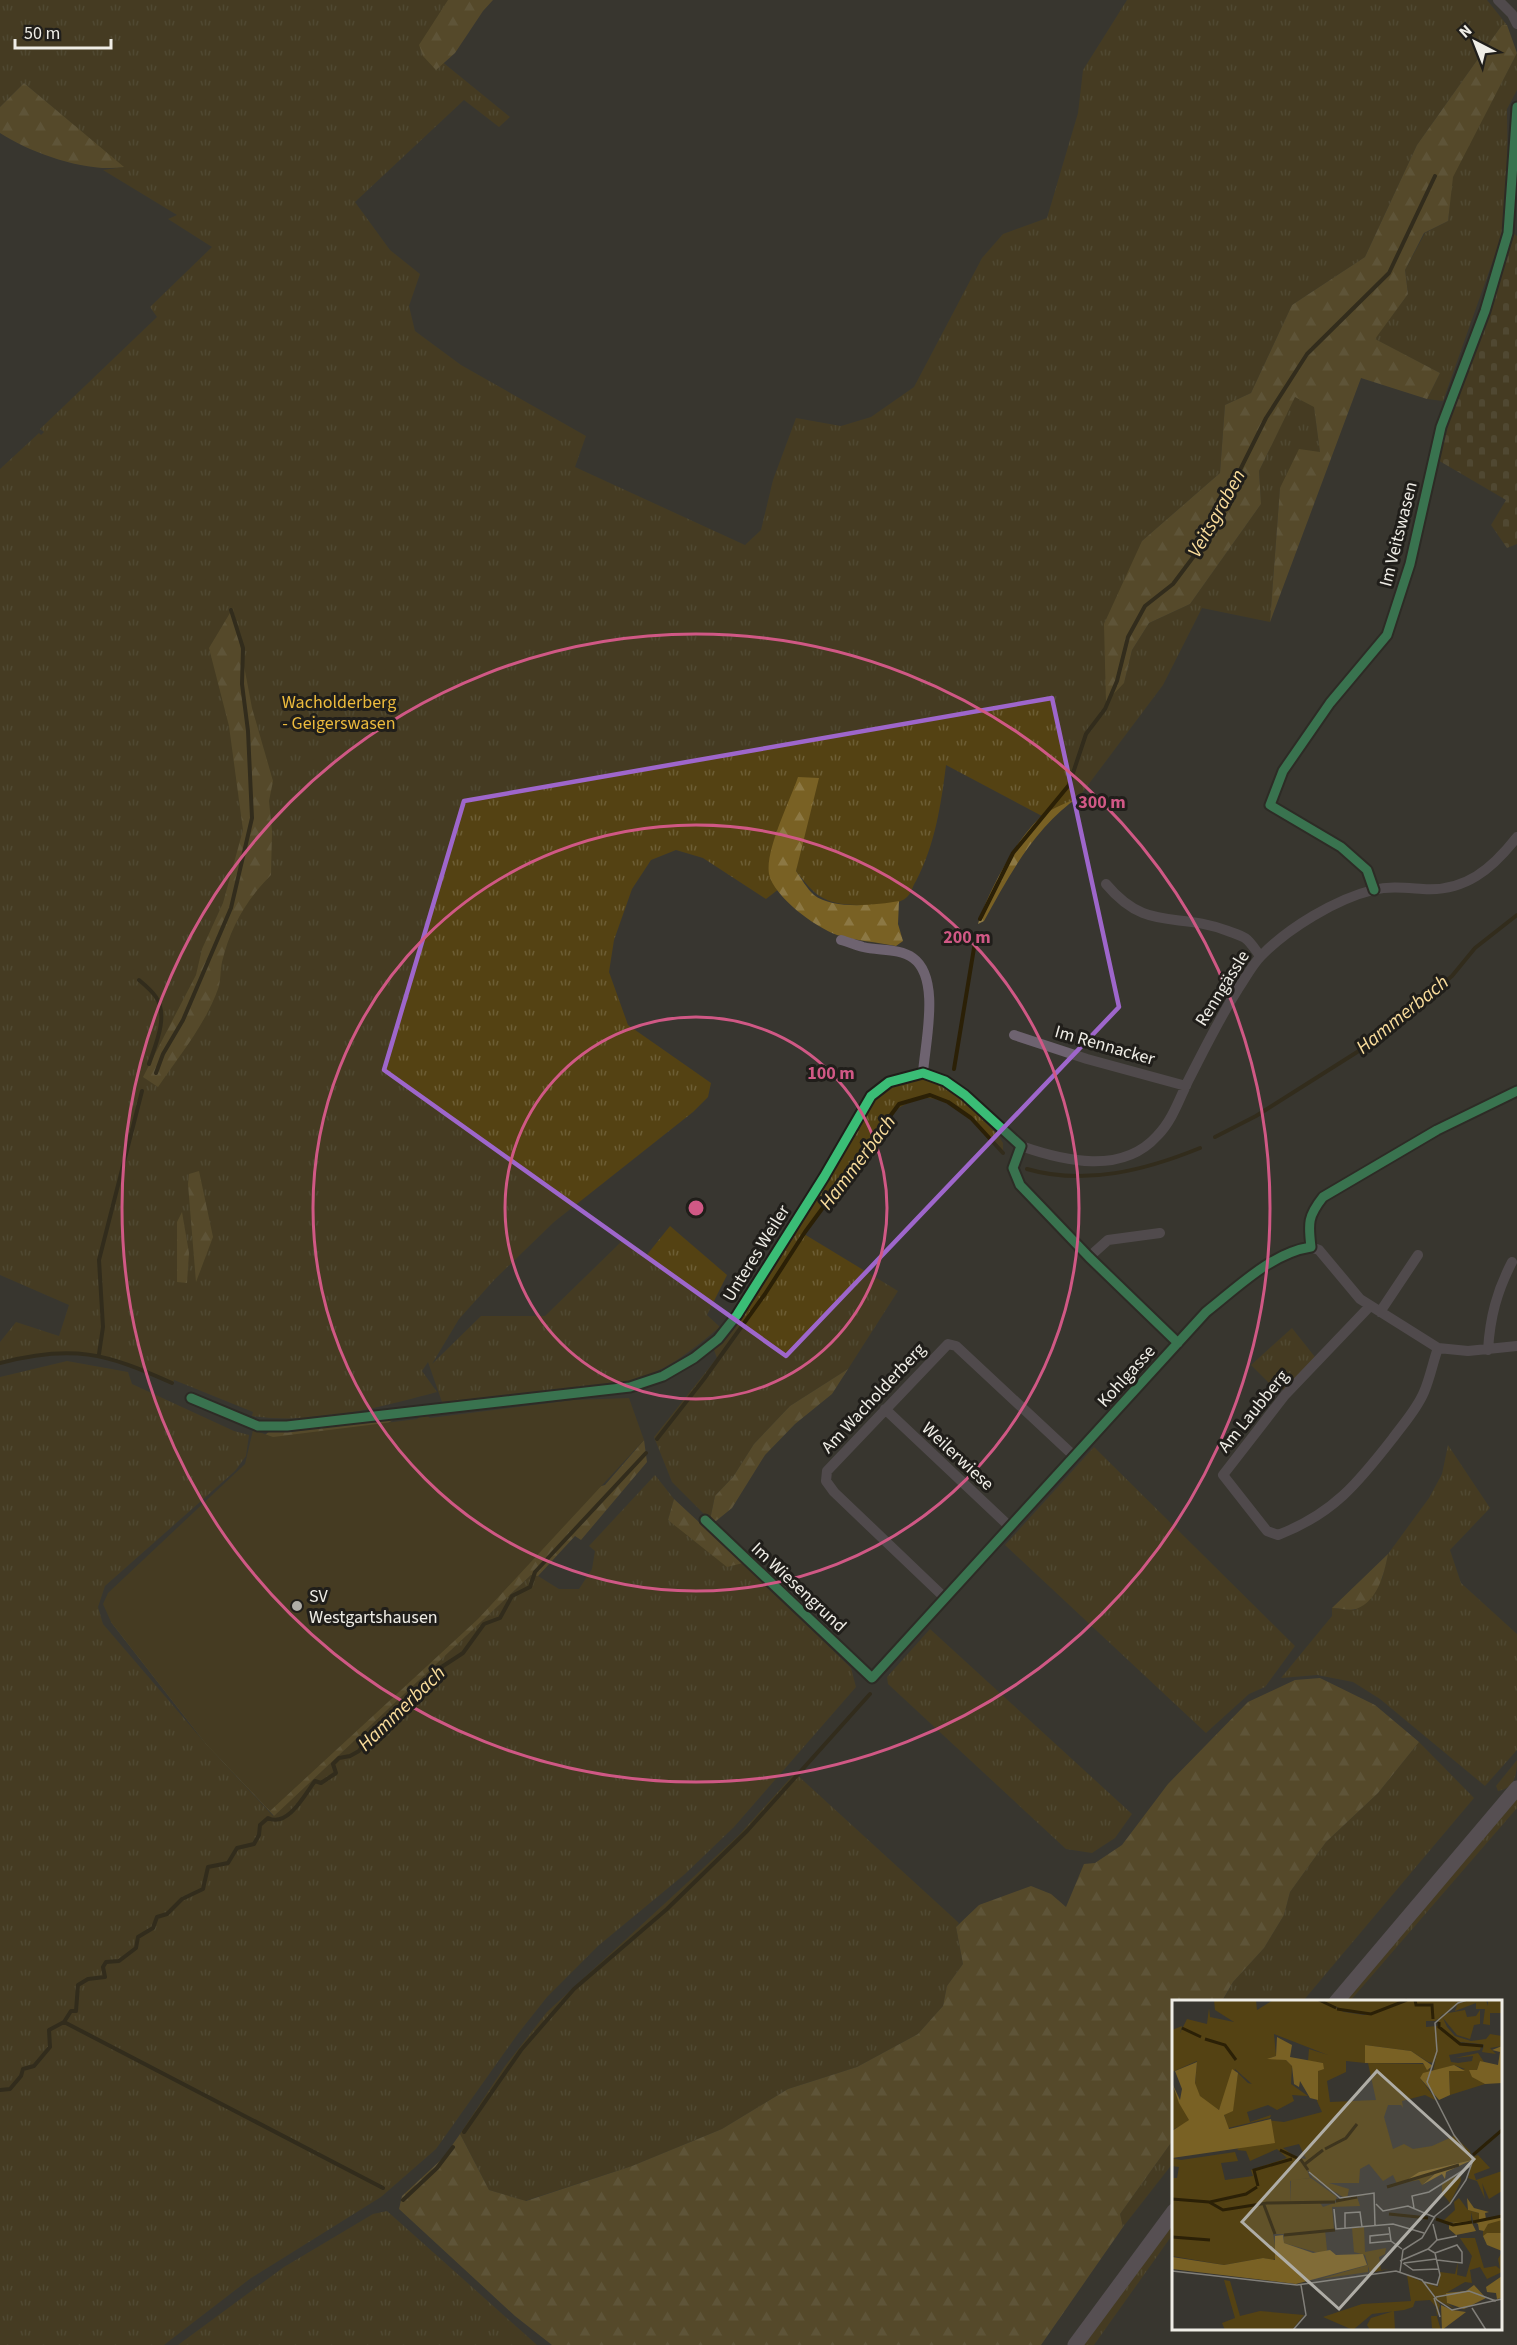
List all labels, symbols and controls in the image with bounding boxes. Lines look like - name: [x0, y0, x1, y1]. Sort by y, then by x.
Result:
- scale bar: [15, 12, 111, 50]
- north arrow: [1445, 12, 1505, 72]
- text: N: [1454, 20, 1477, 43]
- text: 50 m: [24, 21, 60, 46]
- water label: Veitsgraben: [1181, 464, 1253, 563]
- street label: Im Veitswasen: [1373, 479, 1424, 589]
- park label: Wacholderberg - Geigerswasen: [282, 690, 396, 736]
- text: 300 m: [1078, 790, 1126, 815]
- text: 200 m: [943, 925, 991, 950]
- street label: Renngässle: [1189, 945, 1256, 1031]
- water label: Hammerbach: [1350, 969, 1455, 1061]
- street label: Im Rennacker: [1052, 1019, 1159, 1072]
- text: 100 m: [807, 1061, 855, 1086]
- water label: Hammerbach: [813, 1109, 903, 1216]
- centre of rings: [686, 1198, 706, 1218]
- street label: Unteres Weiler: [717, 1200, 796, 1306]
- street label: Am Wacholderberg: [816, 1338, 931, 1459]
- street label: Kohlgasse: [1092, 1340, 1161, 1413]
- street label: Am Laubberg: [1212, 1365, 1295, 1458]
- street label: Weilerwiese: [916, 1416, 999, 1496]
- street label: Im Wiesengrund: [746, 1537, 852, 1638]
- place label: SV Westgartshausen: [309, 1584, 438, 1630]
- marker: SV Westgartshausen: [290, 1599, 304, 1613]
- water label: Hammerbach: [352, 1660, 452, 1758]
- inset map: [1172, 2000, 1502, 2330]

